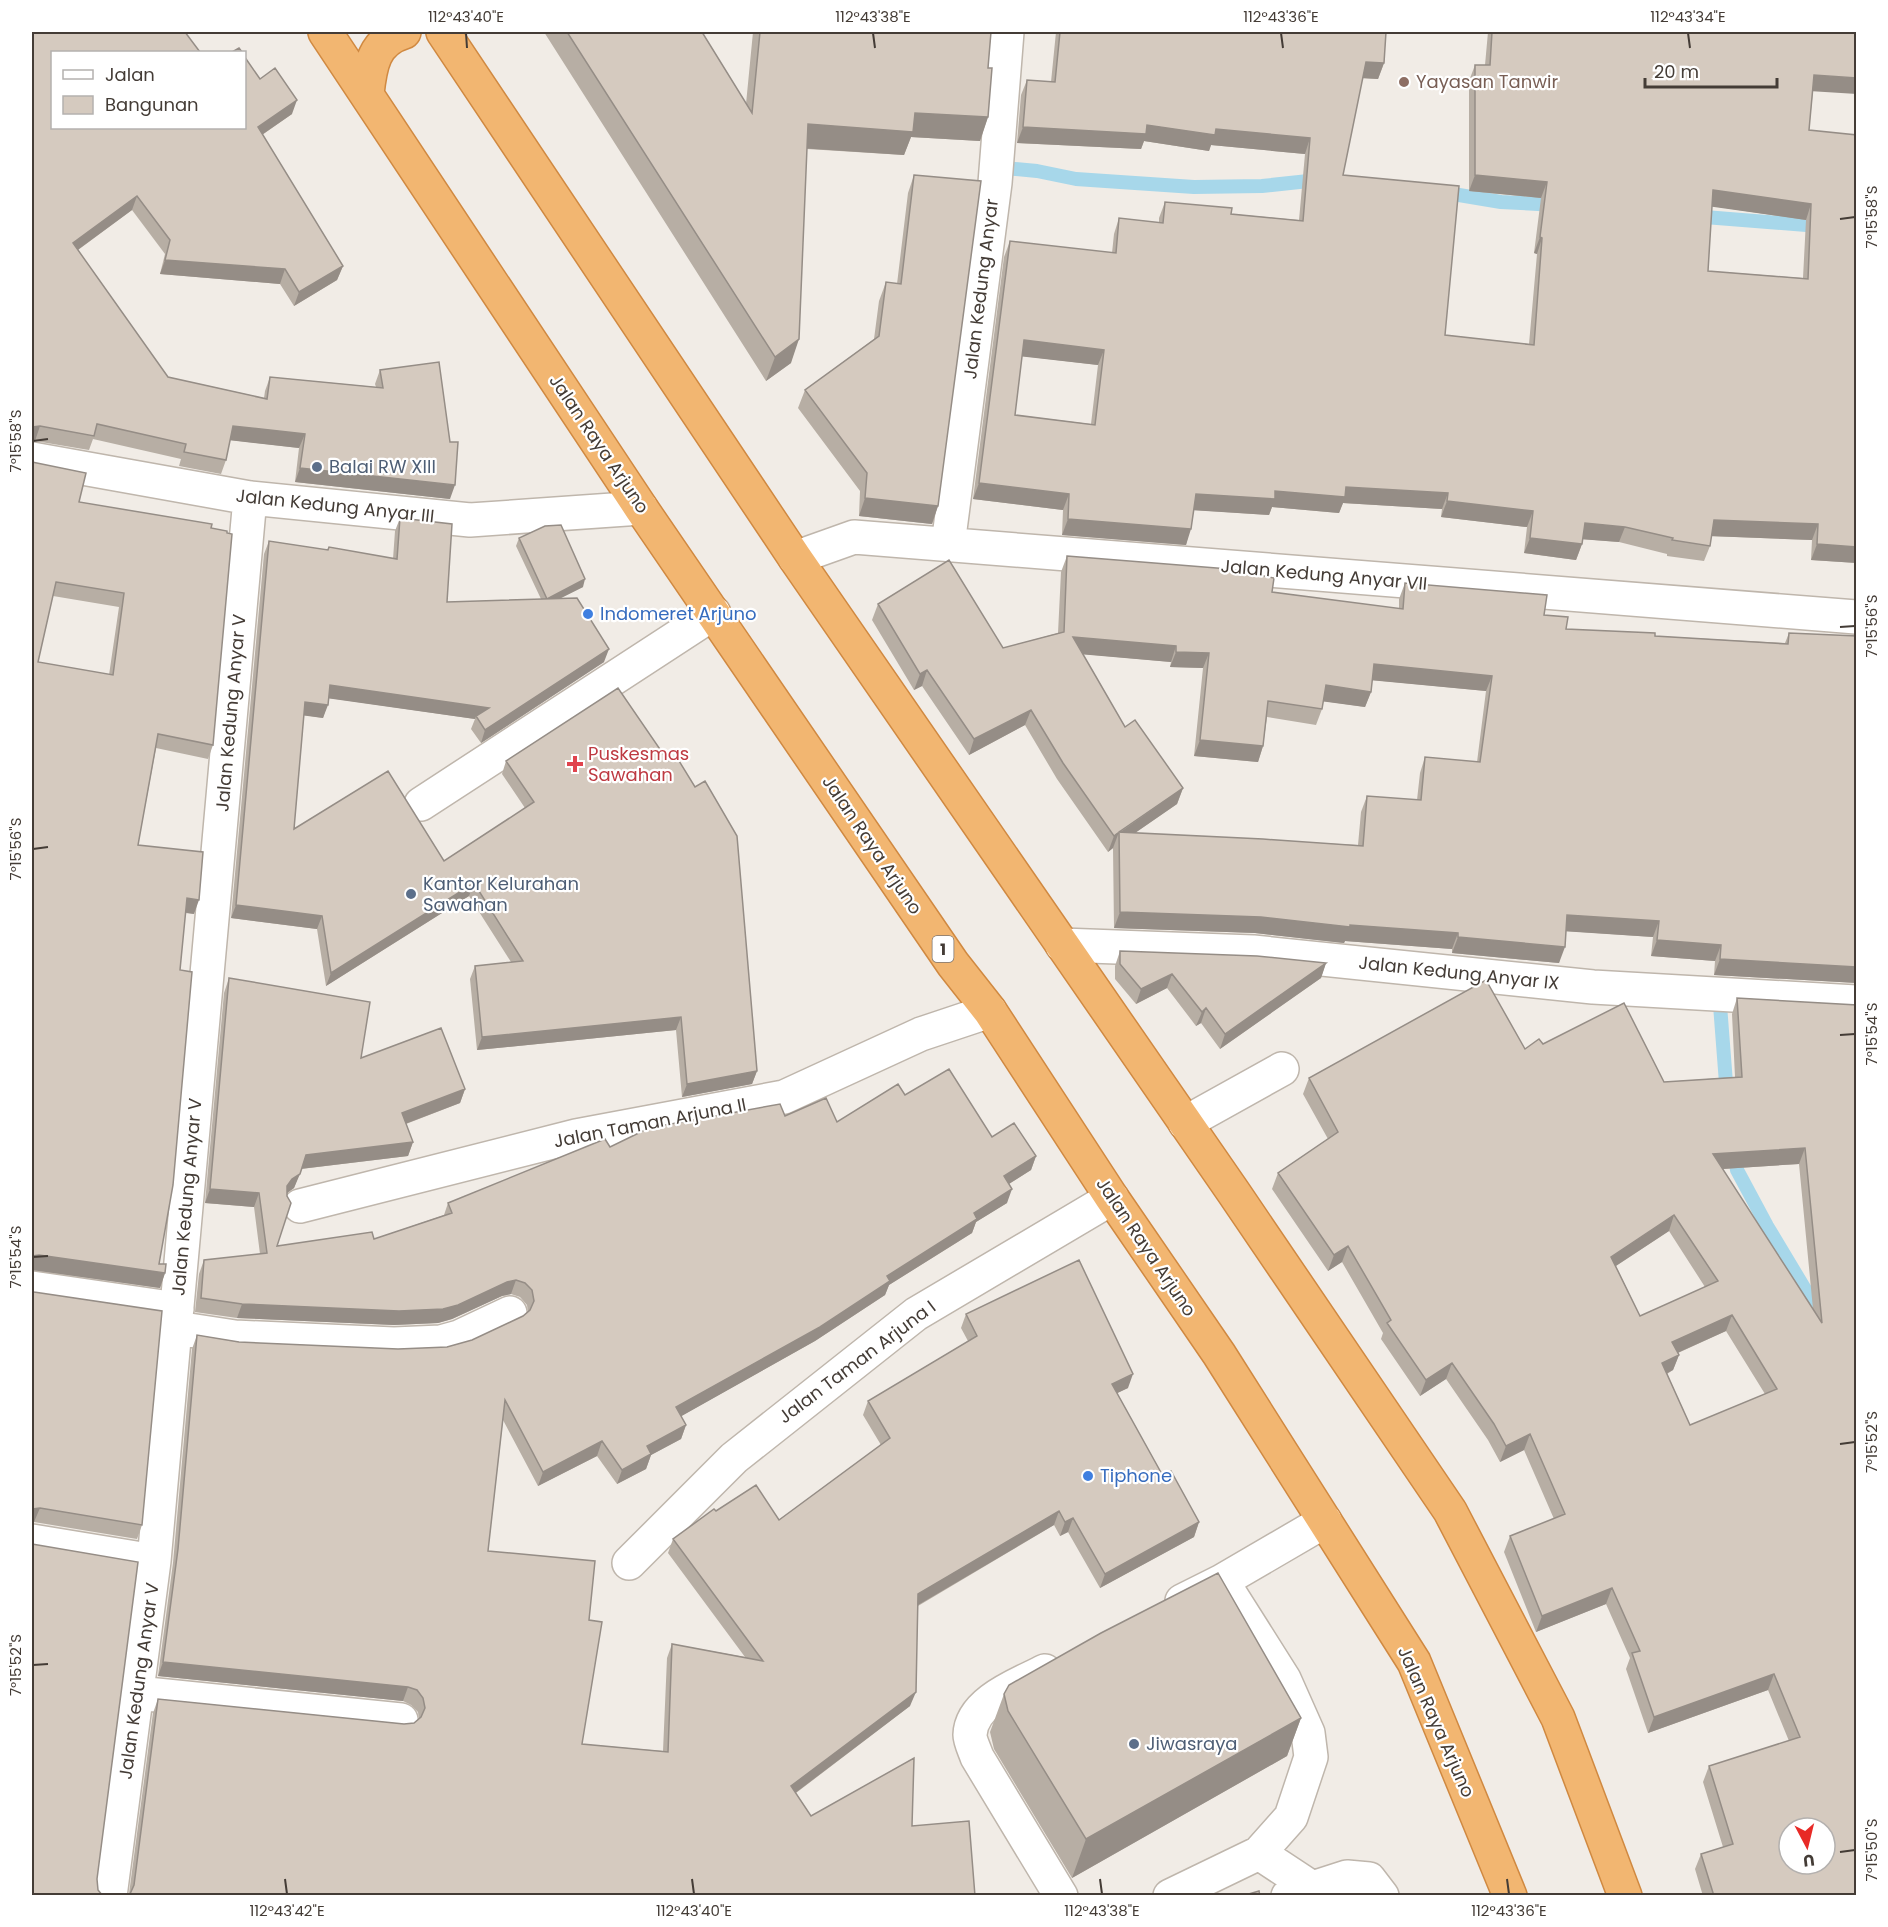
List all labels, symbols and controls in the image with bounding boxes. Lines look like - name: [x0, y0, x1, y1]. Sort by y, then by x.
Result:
- text: 112°43'40"E: [428, 6, 504, 27]
- text: 112°43'38"E: [835, 6, 911, 27]
- text: 112°43'36"E: [1243, 6, 1319, 27]
- text: 112°43'34"E: [1650, 6, 1726, 27]
- legend: [51, 51, 246, 129]
- scale bar: [1645, 51, 1777, 89]
- text: 20 m: [1654, 59, 1699, 84]
- text: Jalan: [105, 62, 155, 87]
- place label: Yayasan Tanwir: [1416, 69, 1558, 94]
- marker: Yayasan Tanwir: [1397, 75, 1411, 89]
- text: Bangunan: [105, 92, 199, 117]
- text: 7°15'58"S: [1861, 185, 1882, 249]
- street label: Jalan Kedung Anyar: [957, 197, 1004, 380]
- street label: Jalan Raya Arjuno: [544, 369, 655, 518]
- text: 7°15'58"S: [5, 409, 26, 473]
- place label: Balai RW XIII: [329, 454, 436, 479]
- marker: Balai RW XIII: [310, 460, 324, 474]
- street label: Jalan Kedung Anyar III: [235, 483, 436, 528]
- street label: Jalan Kedung Anyar VII: [1220, 553, 1428, 596]
- text: 7°15'56"S: [1861, 594, 1882, 658]
- place label: Indomeret Arjuno: [600, 601, 756, 626]
- marker: Indomeret Arjuno: [581, 607, 595, 621]
- street label: Jalan Kedung Anyar V: [209, 613, 252, 813]
- place label: Puskesmas Sawahan: [588, 741, 689, 787]
- marker: Puskesmas Sawahan: [566, 755, 584, 773]
- street label: Jalan Raya Arjuno: [817, 770, 928, 919]
- text: 7°15'56"S: [5, 817, 26, 881]
- place label: Kantor Kelurahan Sawahan: [423, 871, 579, 917]
- marker: Kantor Kelurahan Sawahan: [404, 887, 418, 901]
- road number: 1: [932, 936, 954, 962]
- street label: Jalan Kedung Anyar IX: [1357, 950, 1561, 995]
- text: 7°15'54"S: [1861, 1003, 1882, 1066]
- street label: Jalan Taman Arjuna II: [551, 1092, 748, 1153]
- street label: Jalan Kedung Anyar V: [165, 1097, 208, 1297]
- street label: Jalan Raya Arjuno: [1091, 1172, 1202, 1321]
- text: 7°15'54"S: [5, 1226, 26, 1289]
- street label: Jalan Taman Arjuna I: [773, 1294, 941, 1429]
- text: 7°15'52"S: [1861, 1411, 1882, 1473]
- place label: Tiphone: [1100, 1463, 1172, 1488]
- marker: Tiphone: [1081, 1469, 1095, 1483]
- street label: Jalan Kedung Anyar V: [112, 1581, 165, 1781]
- text: 7°15'52"S: [5, 1634, 26, 1696]
- street label: Jalan Raya Arjuno: [1392, 1642, 1481, 1801]
- place label: Jiwasraya: [1146, 1731, 1237, 1756]
- marker: Jiwasraya: [1127, 1737, 1141, 1751]
- north arrow: [1777, 1816, 1837, 1876]
- text: 7°15'50"S: [1861, 1819, 1882, 1881]
- text: U: [1802, 1848, 1816, 1872]
- text: 112°43'42"E: [249, 1900, 325, 1921]
- text: 112°43'40"E: [656, 1900, 732, 1921]
- text: 112°43'38"E: [1064, 1900, 1140, 1921]
- text: 112°43'36"E: [1471, 1900, 1547, 1921]

